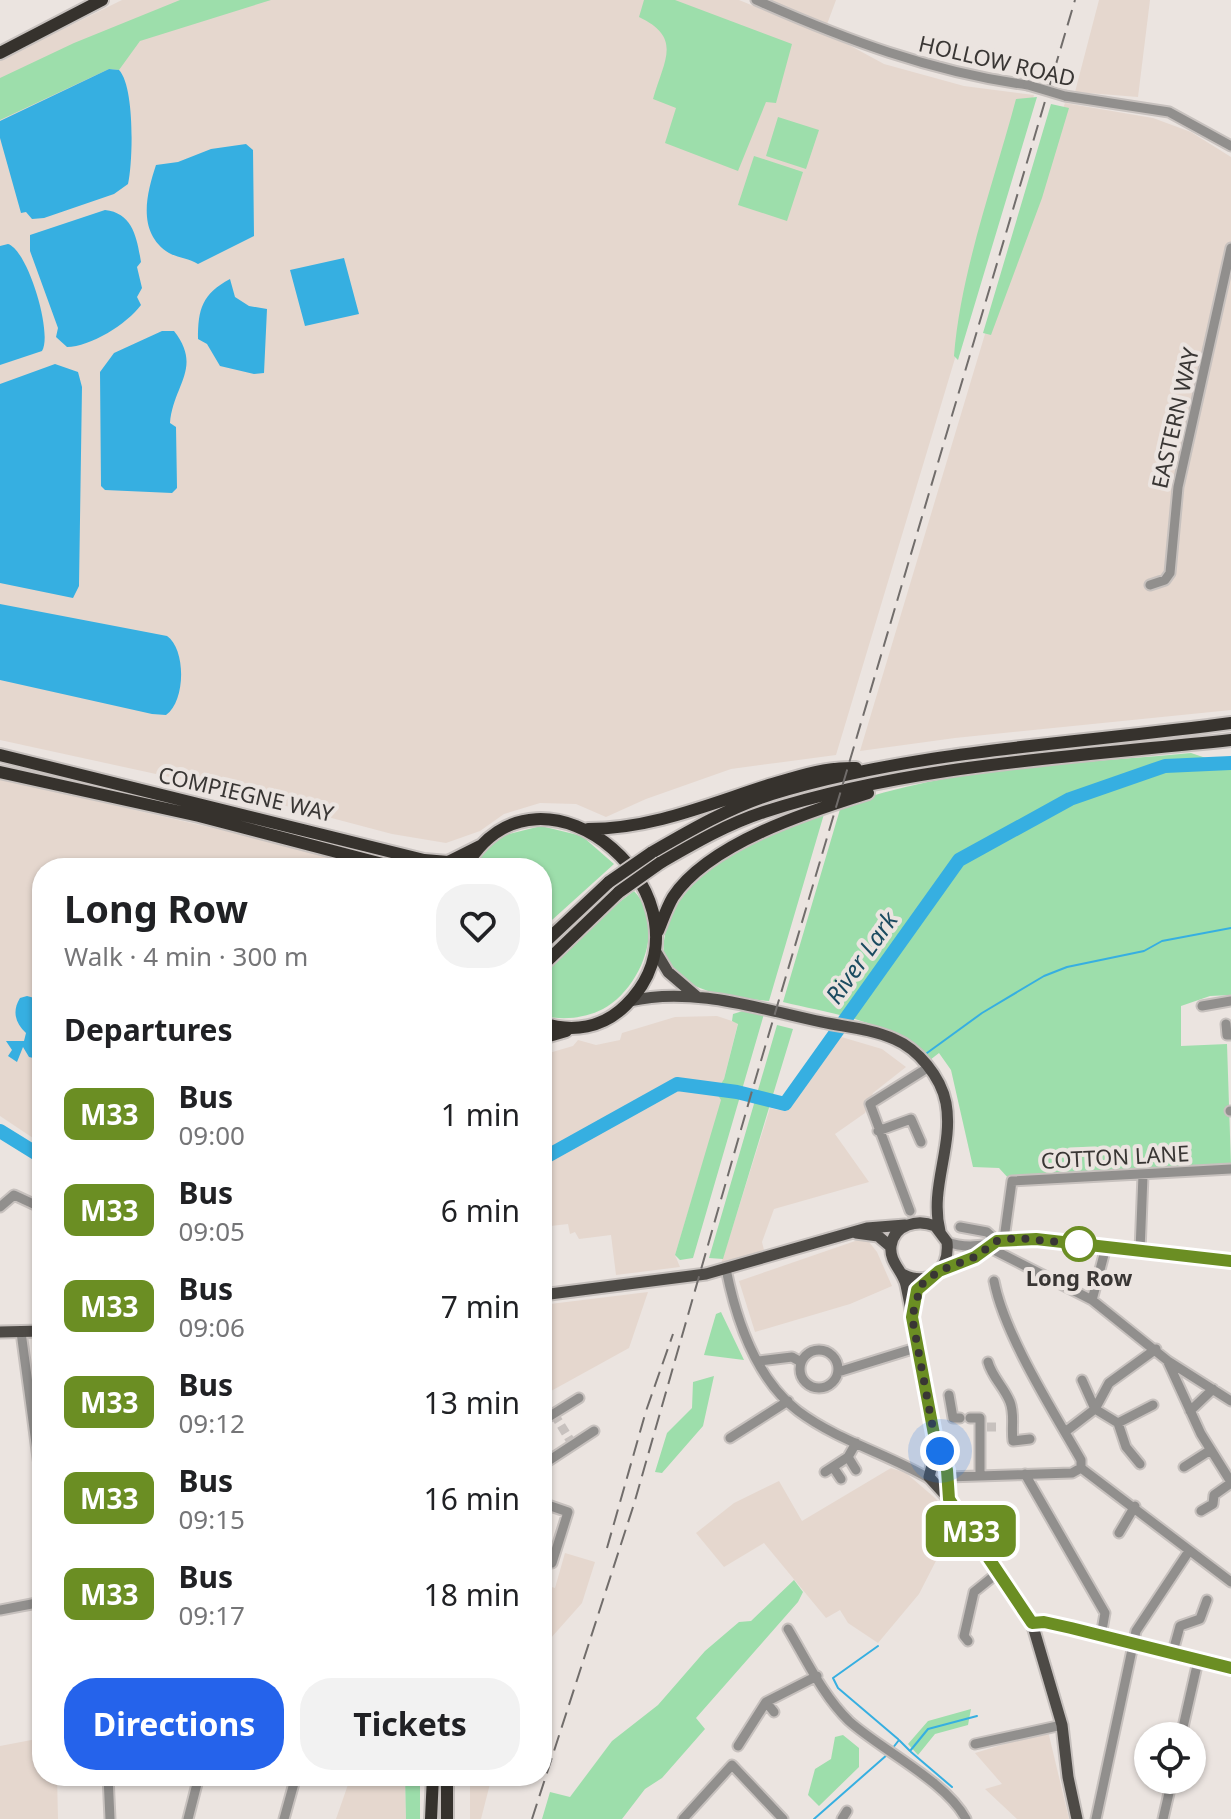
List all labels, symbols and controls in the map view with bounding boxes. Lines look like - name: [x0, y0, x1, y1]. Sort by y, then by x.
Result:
- street label: HOLLOW ROAD: [916, 27, 1078, 93]
- street label: EASTERN WAY: [1143, 344, 1205, 491]
- street label: COMPIEGNE WAY: [156, 758, 337, 828]
- text: Long Row: [64, 882, 248, 934]
- button: heart: [436, 884, 520, 968]
- water label: River Lark: [817, 904, 905, 1010]
- text: Walk · 4 min · 300 m: [64, 938, 308, 974]
- text: Departures: [64, 1009, 233, 1050]
- text: Bus: [178, 1076, 233, 1117]
- text: 1 min: [441, 1094, 520, 1135]
- text: M33: [80, 1095, 138, 1133]
- text: 09:00: [178, 1117, 245, 1153]
- street label: COTTON LANE: [1040, 1137, 1190, 1175]
- text: Bus: [178, 1172, 233, 1213]
- text: 6 min: [441, 1190, 520, 1231]
- text: M33: [80, 1191, 138, 1229]
- text: 09:05: [178, 1213, 245, 1249]
- marker: Long Row: [1062, 1227, 1096, 1261]
- place label: Long Row: [1026, 1262, 1132, 1292]
- text: Bus: [178, 1268, 233, 1309]
- text: 7 min: [441, 1286, 520, 1327]
- text: M33: [80, 1287, 138, 1325]
- text: 09:06: [178, 1309, 245, 1345]
- text: Bus: [178, 1364, 233, 1405]
- text: 13 min: [424, 1382, 520, 1423]
- text: M33: [80, 1383, 138, 1421]
- text: 09:12: [178, 1405, 245, 1441]
- your location: [920, 1431, 960, 1471]
- text: Bus: [178, 1460, 233, 1501]
- text: 16 min: [424, 1478, 520, 1519]
- text: M33: [80, 1479, 138, 1517]
- text: 09:15: [178, 1501, 245, 1537]
- line badge: M33: [925, 1505, 1017, 1557]
- text: M33: [942, 1512, 1000, 1550]
- text: Bus: [178, 1556, 233, 1597]
- text: 18 min: [424, 1574, 520, 1615]
- text: M33: [80, 1575, 138, 1613]
- text: 09:17: [178, 1597, 245, 1633]
- button: Directions: [64, 1678, 284, 1770]
- button: Tickets: [300, 1678, 520, 1770]
- map controls: [1134, 1722, 1206, 1794]
- button: locate: [1134, 1722, 1206, 1794]

